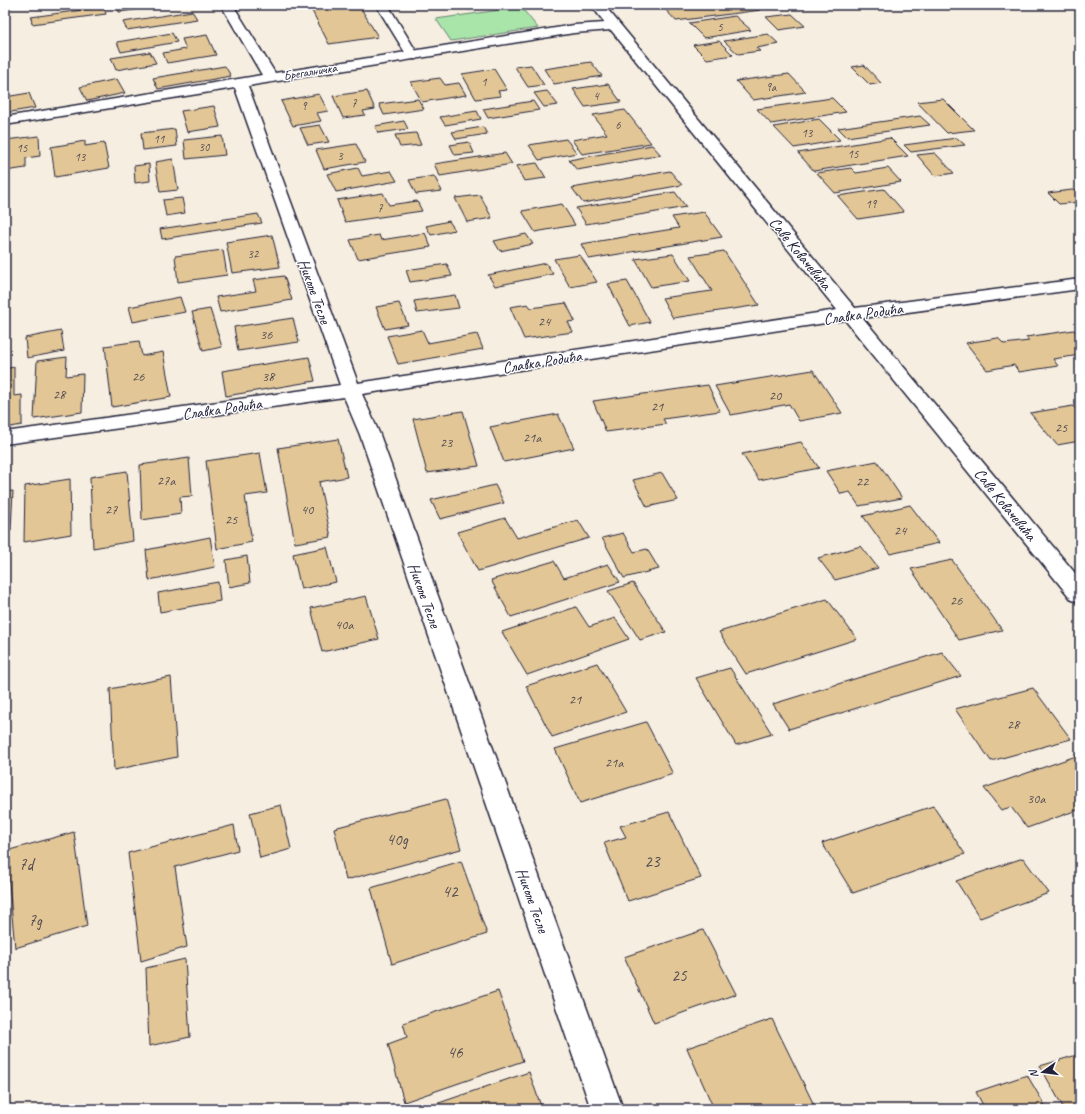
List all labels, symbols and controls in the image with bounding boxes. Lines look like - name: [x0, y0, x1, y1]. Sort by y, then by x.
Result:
- house number: 5: [717, 19, 723, 35]
- street label: Брегалничка: [282, 60, 339, 84]
- house number: 1: [481, 74, 487, 90]
- house number: 9a: [766, 79, 777, 95]
- house number: 4: [593, 88, 600, 104]
- house number: 7: [351, 95, 357, 111]
- house number: 9: [301, 98, 308, 114]
- house number: 6: [615, 117, 621, 133]
- house number: 13: [802, 125, 814, 141]
- house number: 11: [154, 131, 165, 147]
- house number: 30: [199, 139, 211, 155]
- house number: 15: [17, 140, 28, 156]
- house number: 15: [848, 146, 859, 162]
- house number: 3: [337, 148, 344, 164]
- house number: 13: [75, 149, 87, 165]
- house number: 19: [866, 196, 878, 212]
- house number: 7: [377, 200, 383, 216]
- street label: Саве Ковачевића: [765, 213, 836, 295]
- house number: 32: [248, 246, 260, 262]
- street label: Николе Тесле: [293, 256, 336, 328]
- street label: Славка Родића: [822, 298, 905, 329]
- house number: 24: [538, 313, 552, 330]
- house number: 36: [260, 326, 273, 343]
- street label: Славка Родића: [501, 346, 584, 378]
- house number: 26: [132, 368, 145, 385]
- house number: 38: [262, 368, 276, 385]
- house number: 28: [53, 386, 67, 403]
- house number: 20: [769, 387, 783, 404]
- street label: Славка Родића: [181, 393, 264, 424]
- house number: 21: [651, 398, 664, 415]
- house number: 25: [1055, 419, 1068, 436]
- house number: 21a: [523, 429, 542, 446]
- house number: 23: [440, 434, 454, 451]
- street label: Саве Ковачевића: [970, 464, 1041, 546]
- house number: 27a: [157, 472, 176, 489]
- house number: 22: [856, 473, 870, 490]
- house number: 27: [105, 501, 118, 518]
- house number: 40: [301, 501, 315, 518]
- house number: 25: [225, 511, 238, 528]
- house number: 24: [894, 522, 908, 539]
- street label: Николе Тесле: [403, 560, 446, 632]
- house number: 26: [950, 592, 963, 609]
- house number: 40a: [335, 616, 354, 633]
- house number: 21: [569, 691, 582, 708]
- house number: 28: [1007, 716, 1021, 733]
- house number: 21a: [605, 754, 624, 771]
- house number: 30a: [1027, 790, 1046, 807]
- house number: 40g: [386, 829, 409, 850]
- house number: 23: [644, 851, 661, 872]
- house number: 7d: [19, 854, 35, 875]
- street label: Николе Тесле: [511, 865, 554, 937]
- house number: 42: [442, 881, 459, 902]
- house number: 7g: [28, 910, 43, 931]
- house number: 25: [671, 965, 688, 986]
- house number: 46: [447, 1042, 464, 1063]
- north arrow: [1023, 1052, 1063, 1092]
- text: N: [1025, 1067, 1041, 1079]

